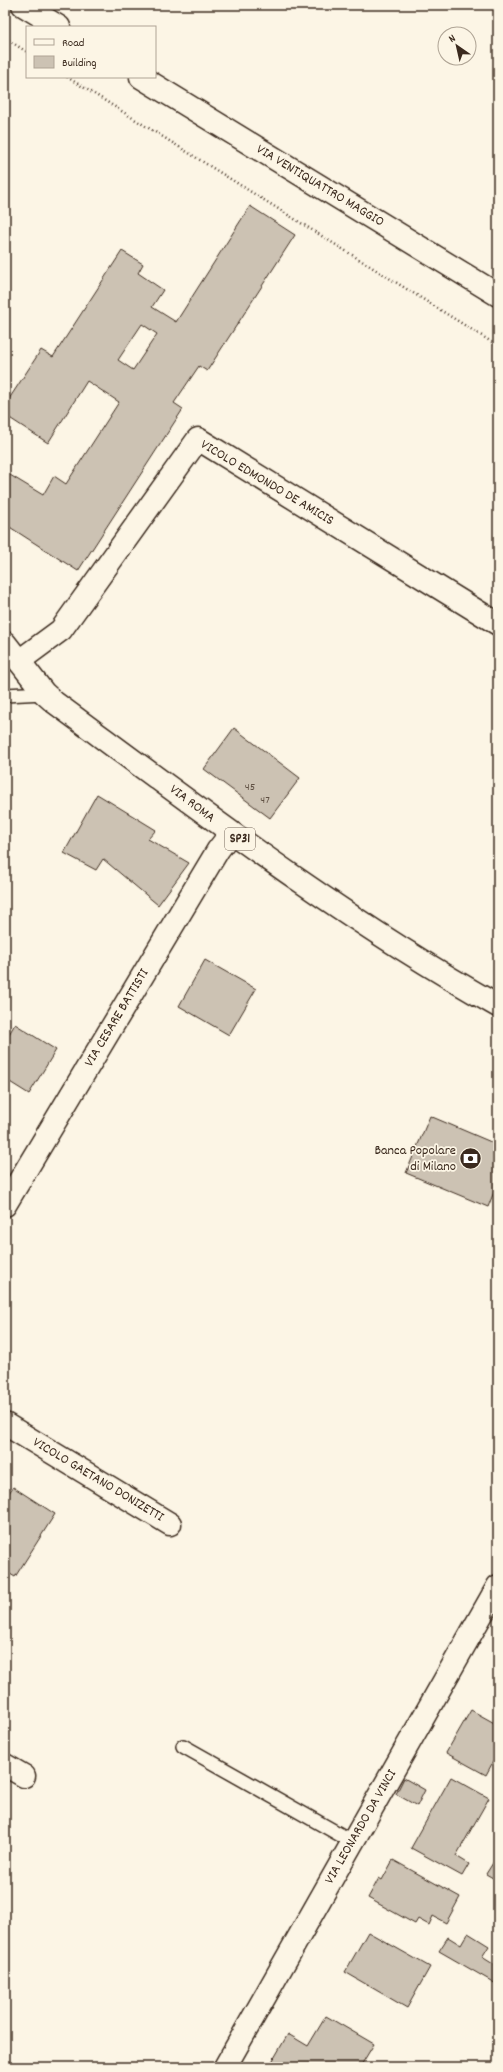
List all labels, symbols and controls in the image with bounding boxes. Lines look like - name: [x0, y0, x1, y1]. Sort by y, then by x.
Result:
- legend: [26, 26, 156, 78]
- north arrow: [437, 26, 477, 66]
- text: N: [446, 31, 460, 48]
- text: Road: [62, 35, 84, 52]
- text: Building: [62, 55, 97, 72]
- street label: VIA VENTIQUATTRO MAGGIO: [252, 140, 388, 232]
- street label: VICOLO EDMONDO DE AMICIS: [196, 435, 338, 531]
- house number: 45: [245, 779, 255, 796]
- street label: VIA ROMA: [165, 780, 219, 828]
- house number: 47: [260, 792, 270, 809]
- road number: SP31: [225, 828, 255, 850]
- street label: VIA CESARE BATTISTI: [80, 965, 155, 1071]
- place label: Banca Popolare di Milano: [374, 1141, 456, 1177]
- bank icon: Banca Popolare di Milano: [458, 1146, 484, 1172]
- street label: VICOLO GAETANO DONIZETTI: [29, 1433, 168, 1528]
- street label: VIA LEONARDO DA VINCI: [320, 1765, 402, 1888]

